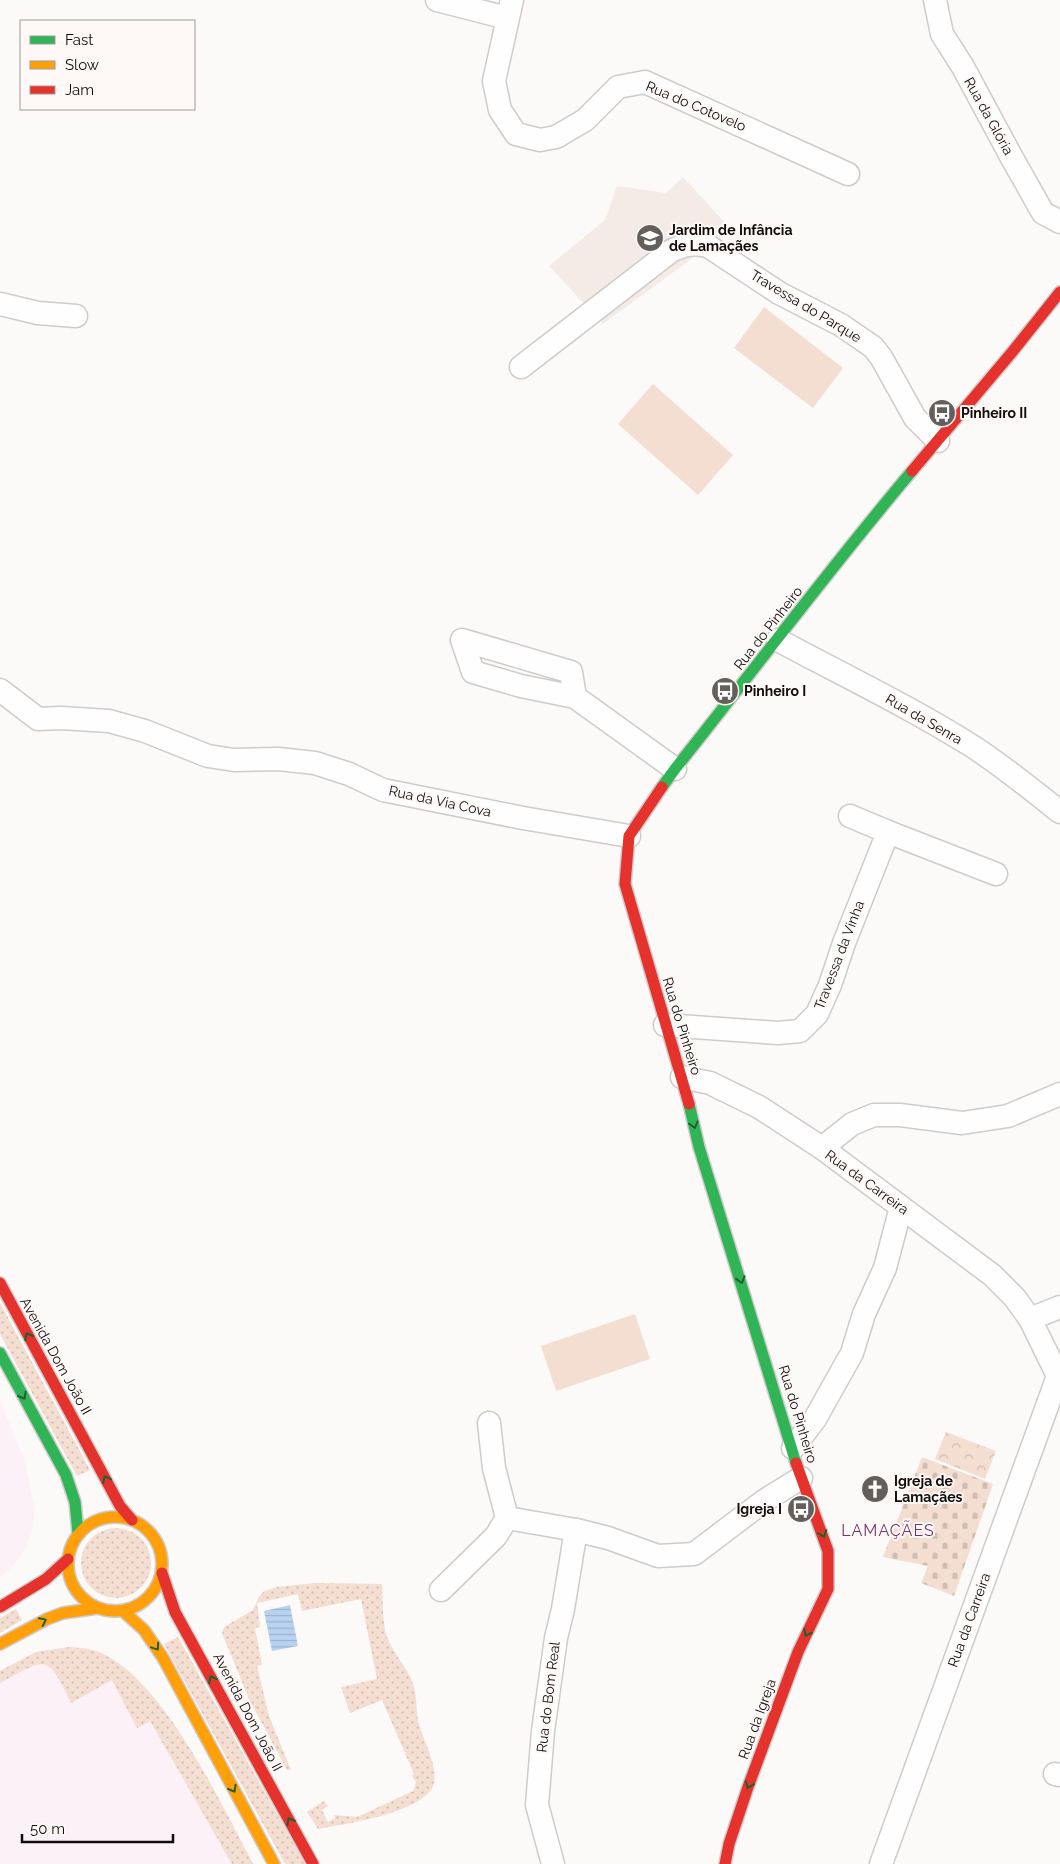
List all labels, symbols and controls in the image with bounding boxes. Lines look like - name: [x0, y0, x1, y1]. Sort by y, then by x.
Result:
- legend: [20, 20, 195, 110]
- text: Fast: [65, 31, 93, 49]
- text: Slow: [65, 56, 99, 74]
- street label: Rua da Glória: [961, 74, 1017, 158]
- street label: Rua do Cotovelo: [644, 78, 748, 134]
- text: Jam: [65, 81, 94, 99]
- place label: Jardim de Infância de Lamaçães: [669, 222, 792, 254]
- school or university icon: Jardim de Infância de Lamaçães: [635, 223, 665, 253]
- street label: Travessa do Parque: [748, 267, 864, 345]
- bus stop icon: Pinheiro II: [927, 398, 957, 428]
- place label: Pinheiro II: [961, 405, 1027, 421]
- street label: Rua do Pinheiro: [730, 583, 806, 673]
- bus stop icon: Pinheiro I: [710, 676, 740, 706]
- place label: Pinheiro I: [744, 683, 806, 699]
- street label: Rua da Senra: [883, 691, 965, 747]
- street label: Rua da Via Cova: [387, 782, 493, 820]
- street label: Travessa da Vinha: [811, 898, 867, 1012]
- street label: Rua do Pinheiro: [660, 975, 704, 1077]
- one-way arrow: [688, 1120, 698, 1128]
- street label: Rua da Carreira: [822, 1146, 912, 1218]
- one-way arrow: [735, 1275, 745, 1284]
- street label: Avenida Dom João II: [17, 1295, 95, 1417]
- one-way arrow: [25, 1332, 35, 1341]
- street label: Rua do Pinheiro: [776, 1363, 820, 1465]
- one-way arrow: [17, 1391, 27, 1400]
- place label: Igreja de Lamaçães: [894, 1473, 963, 1505]
- church icon: Igreja de Lamaçães: [860, 1474, 890, 1504]
- one-way arrow: [102, 1475, 112, 1484]
- bus stop icon: Igreja I: [786, 1494, 816, 1524]
- place label: Igreja I: [736, 1501, 782, 1517]
- district label: LAMAÇÃES: [841, 1520, 935, 1540]
- one-way arrow: [817, 1530, 827, 1538]
- street label: Rua da Carreira: [945, 1571, 993, 1669]
- one-way arrow: [38, 1617, 47, 1627]
- one-way arrow: [803, 1628, 813, 1637]
- street label: Rua do Bom Real: [533, 1640, 563, 1753]
- one-way arrow: [149, 1641, 159, 1650]
- street label: Avenida Dom João II: [210, 1650, 286, 1774]
- one-way arrow: [209, 1675, 219, 1684]
- street label: Rua da Igreja: [735, 1677, 779, 1761]
- one-way arrow: [745, 1780, 755, 1789]
- one-way arrow: [227, 1784, 237, 1793]
- scale bar: [22, 1812, 174, 1844]
- one-way arrow: [286, 1818, 296, 1827]
- text: 50 m: [30, 1820, 65, 1838]

